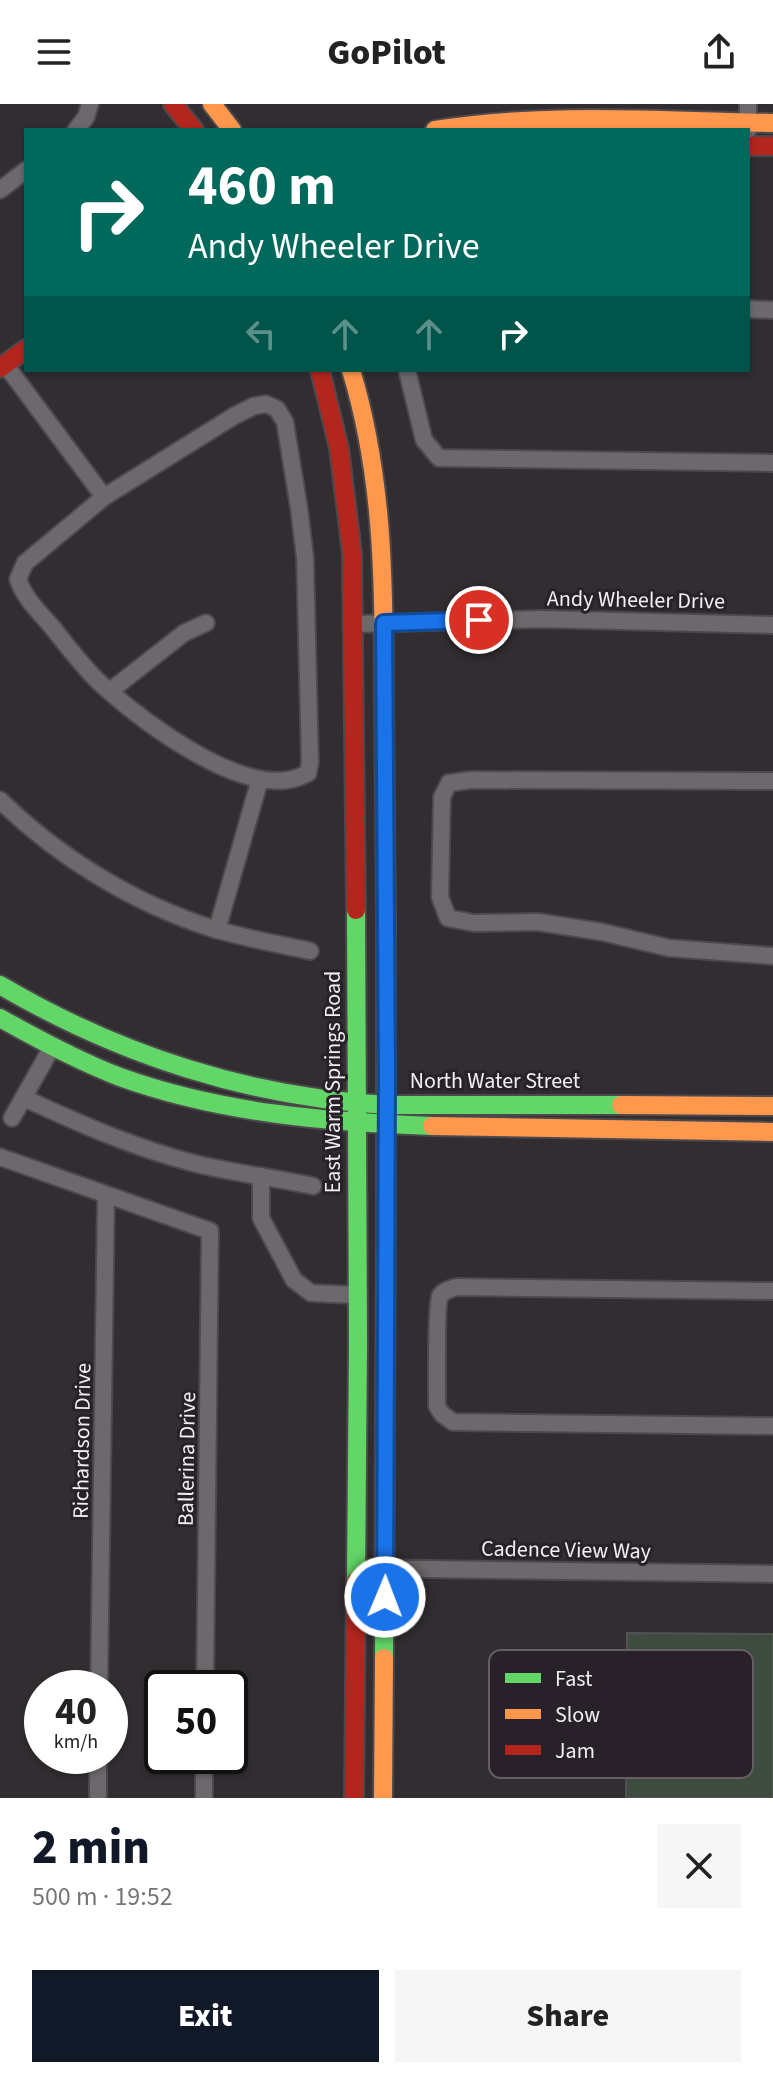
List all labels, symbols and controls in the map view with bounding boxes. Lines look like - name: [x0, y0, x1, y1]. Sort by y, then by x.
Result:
- text: GoPilot: [327, 27, 446, 78]
- icon: menu: [32, 30, 76, 74]
- icon: share: [697, 30, 741, 74]
- text: 460 m: [188, 147, 336, 226]
- icon: right: [56, 160, 160, 264]
- text: Andy Wheeler Drive: [188, 221, 480, 272]
- icon: left: [239, 312, 283, 356]
- icon: ahead: [323, 312, 367, 356]
- icon: ahead: [407, 312, 451, 356]
- icon: right: [491, 312, 535, 356]
- street label: Andy Wheeler Drive: [547, 582, 725, 618]
- pin: [445, 586, 513, 654]
- icon: arrive: [457, 598, 501, 642]
- street label: East Warm Springs Road: [317, 971, 349, 1193]
- street label: North Water Street: [410, 1065, 581, 1097]
- street label: Richardson Drive: [65, 1363, 99, 1519]
- street label: Ballerina Drive: [170, 1391, 204, 1526]
- street label: Cadence View Way: [481, 1533, 652, 1567]
- position arrow: [343, 1555, 427, 1639]
- legend: [489, 1650, 753, 1778]
- text: Fast: [555, 1663, 593, 1695]
- speed limit sign: 50: [144, 1670, 248, 1774]
- text: 40: [55, 1683, 97, 1740]
- text: Slow: [555, 1699, 600, 1731]
- text: km/h: [54, 1728, 98, 1756]
- text: Jam: [555, 1735, 595, 1767]
- text: 2 min: [32, 1814, 150, 1882]
- button: close: [657, 1824, 741, 1908]
- text: 500 m · 19:52: [32, 1878, 173, 1915]
- button: Exit: [32, 1970, 379, 2062]
- button: Share: [395, 1970, 741, 2062]

